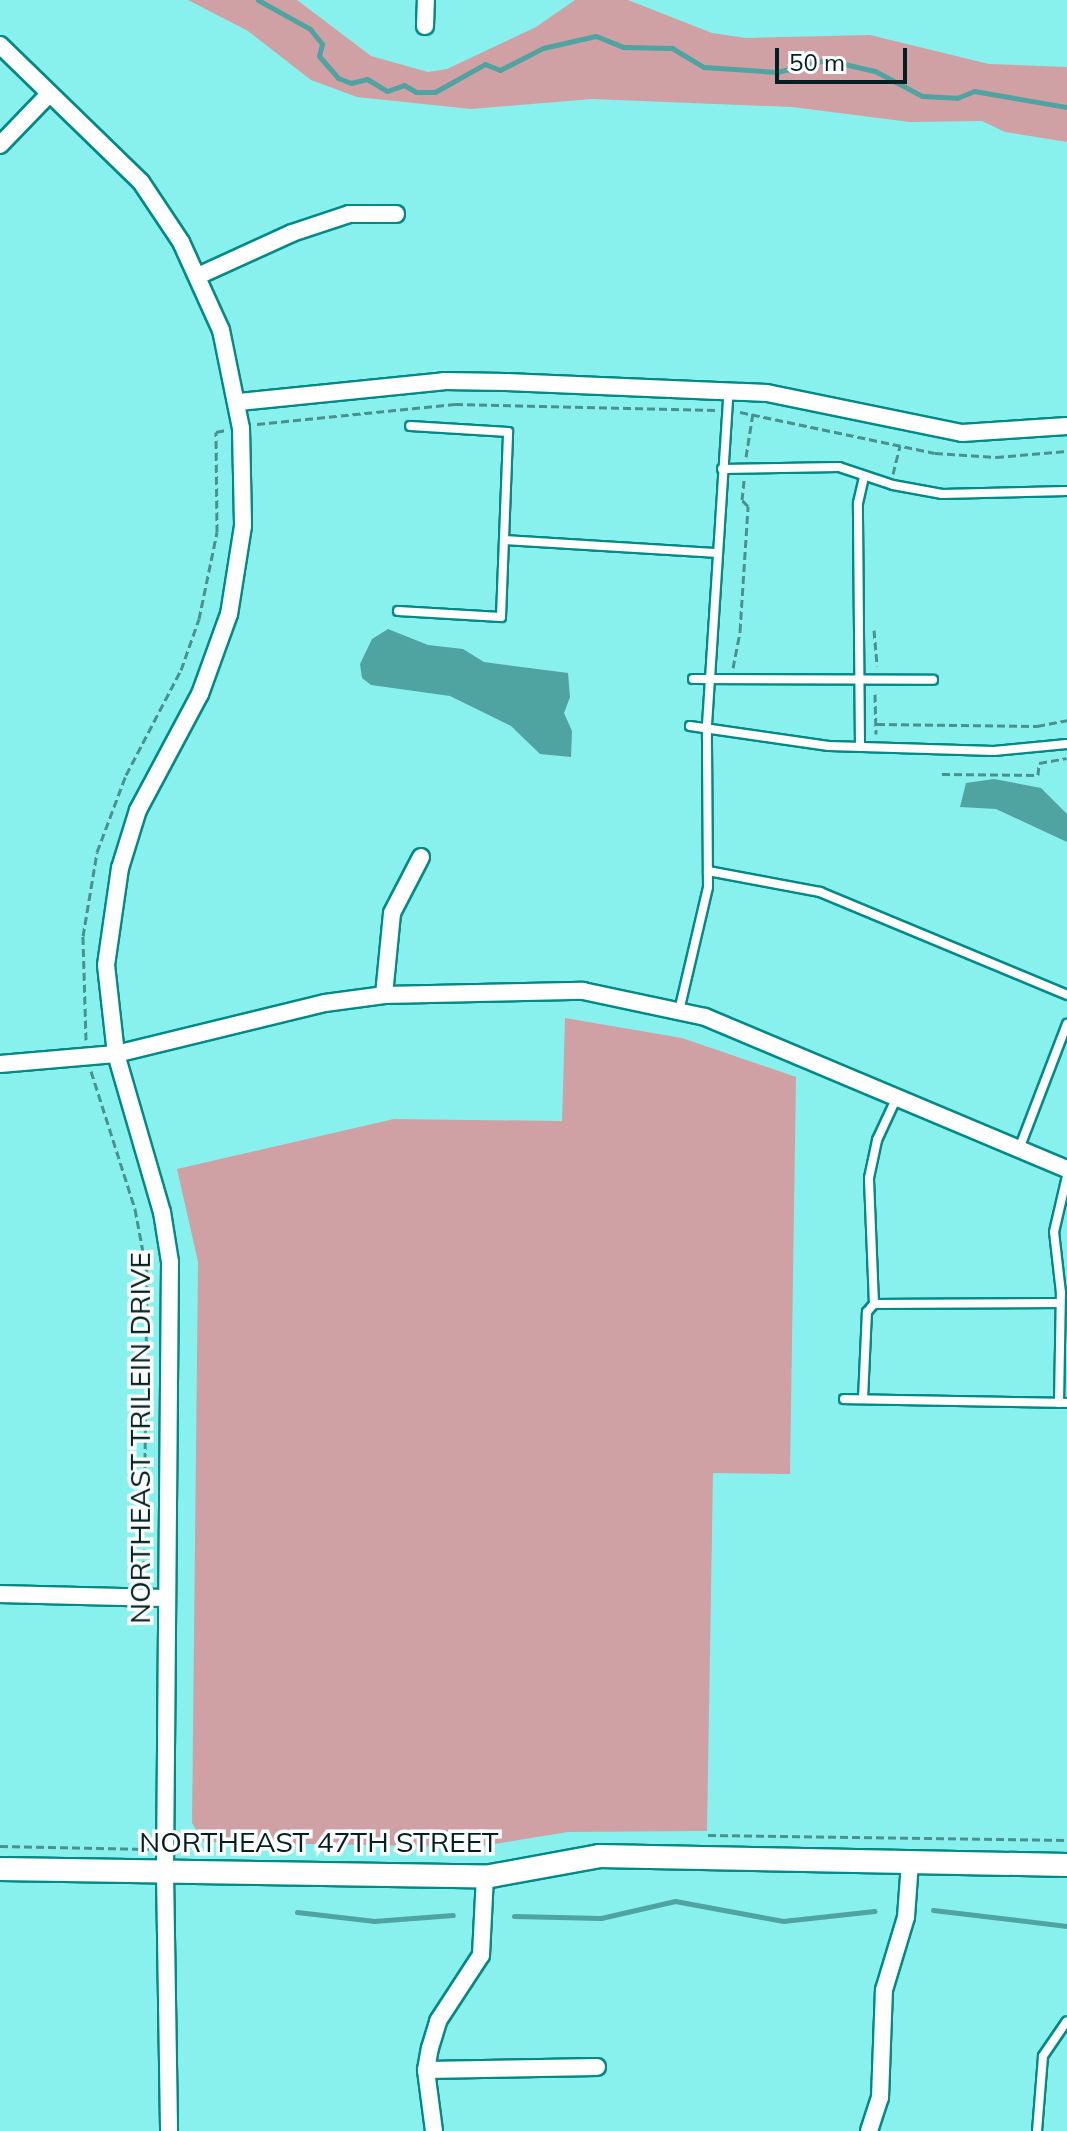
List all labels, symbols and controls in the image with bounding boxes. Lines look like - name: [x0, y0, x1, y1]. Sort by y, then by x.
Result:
- scale bar: [779, 32, 911, 82]
- text: 50 m: [789, 47, 845, 77]
- street label: NORTHEAST TRILEIN DRIVE: [123, 1252, 157, 1624]
- street label: NORTHEAST 47TH STREET: [139, 1825, 499, 1859]

